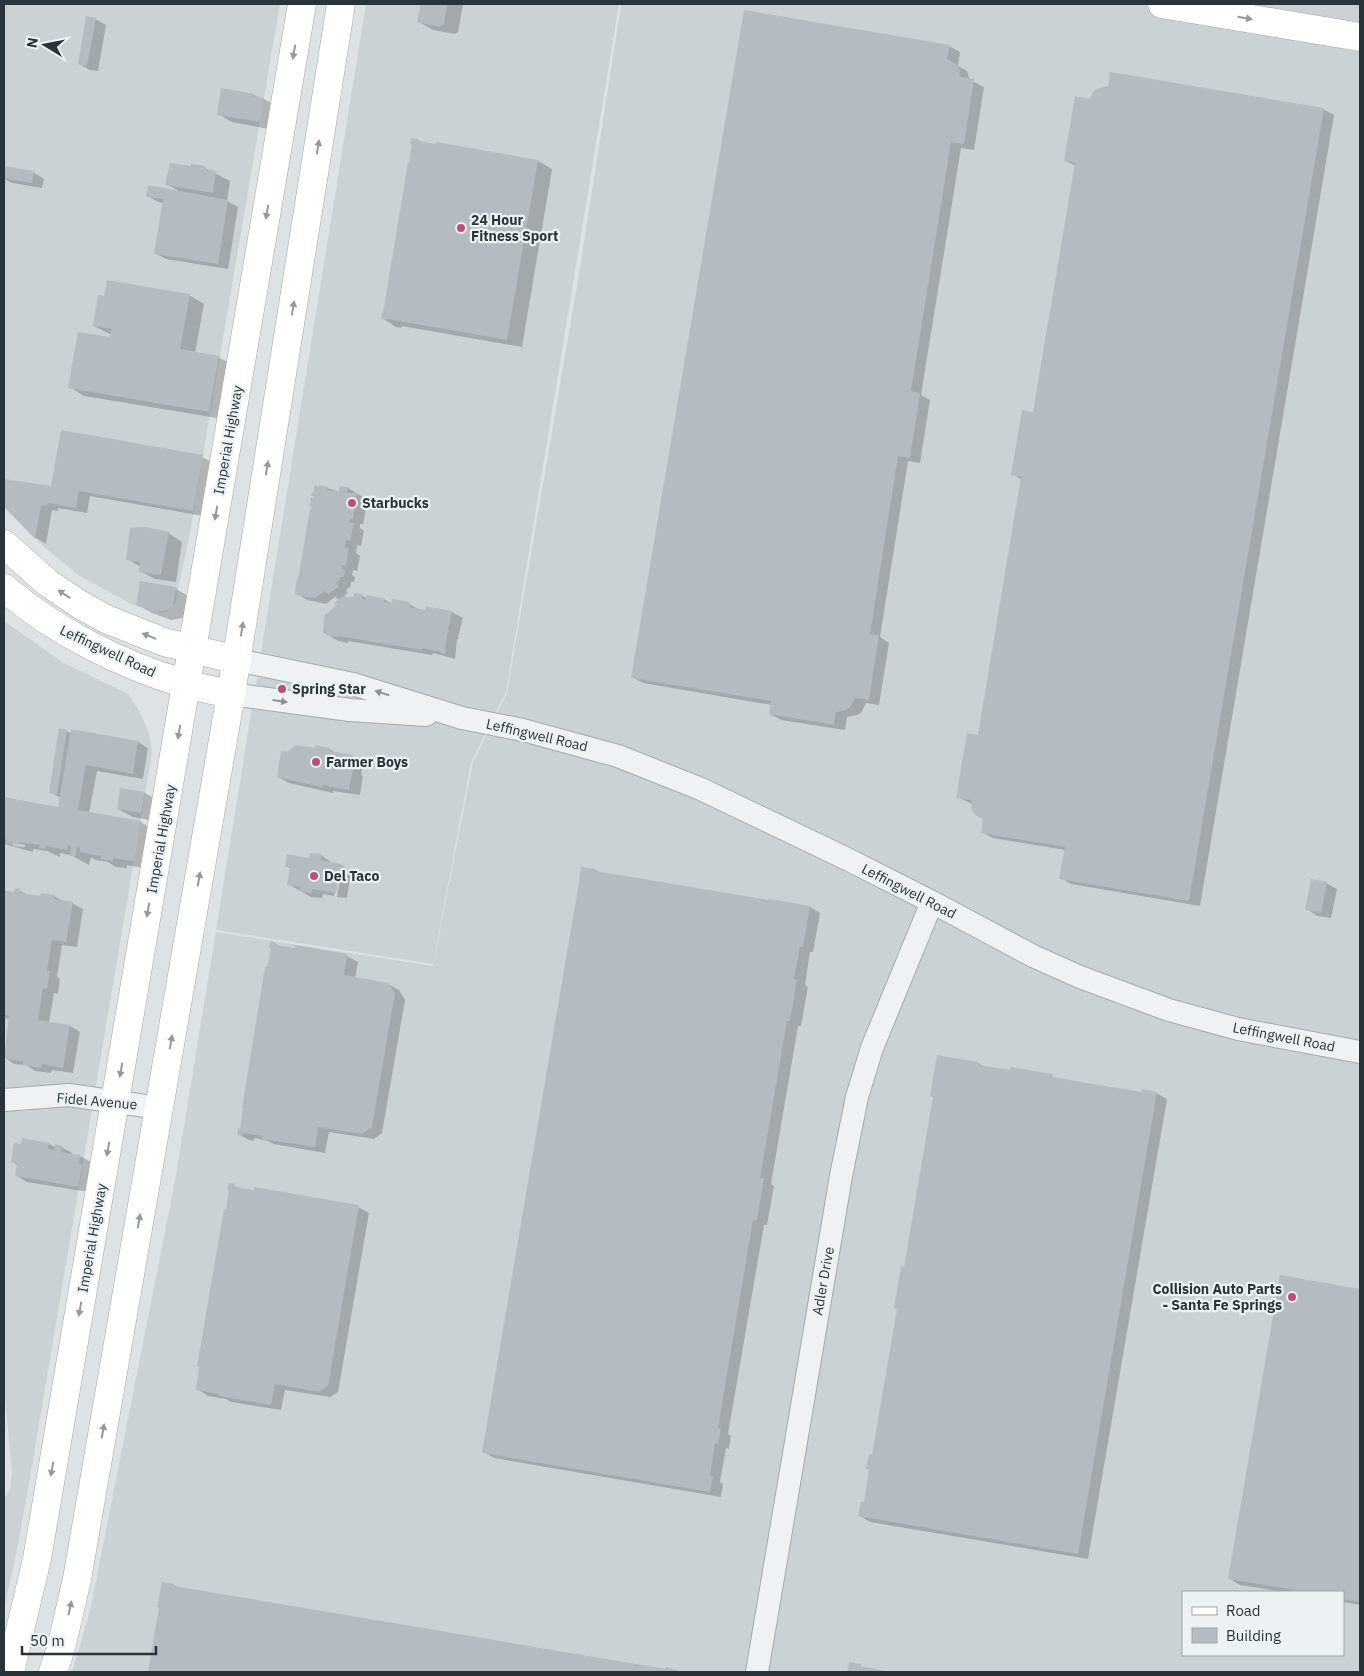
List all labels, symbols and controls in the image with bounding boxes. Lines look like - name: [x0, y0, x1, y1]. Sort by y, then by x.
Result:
- one-way arrow: [1238, 14, 1254, 22]
- north arrow: [20, 20, 70, 70]
- text: N: [22, 36, 42, 49]
- one-way arrow: [289, 44, 297, 60]
- one-way arrow: [314, 139, 322, 155]
- one-way arrow: [262, 204, 270, 220]
- place label: 24 Hour Fitness Sport: [471, 211, 558, 245]
- marker: 24 Hour Fitness Sport: [455, 222, 467, 234]
- one-way arrow: [289, 299, 297, 315]
- street label: Imperial Highway: [210, 384, 246, 496]
- one-way arrow: [263, 460, 271, 476]
- place label: Starbucks: [362, 494, 429, 512]
- marker: Starbucks: [346, 497, 358, 509]
- one-way arrow: [211, 505, 219, 521]
- one-way arrow: [57, 589, 71, 599]
- one-way arrow: [238, 620, 246, 636]
- street label: Leffingwell Road: [57, 621, 159, 681]
- one-way arrow: [141, 632, 156, 640]
- place label: Spring Star: [292, 680, 366, 698]
- marker: Spring Star: [276, 683, 288, 695]
- one-way arrow: [374, 688, 389, 696]
- one-way arrow: [272, 697, 288, 705]
- street label: Leffingwell Road: [484, 715, 590, 755]
- one-way arrow: [174, 724, 182, 740]
- place label: Farmer Boys: [326, 753, 408, 771]
- marker: Farmer Boys: [310, 756, 322, 768]
- street label: Imperial Highway: [143, 783, 179, 895]
- street label: Leffingwell Road: [859, 859, 959, 923]
- place label: Del Taco: [324, 867, 380, 885]
- one-way arrow: [196, 870, 204, 886]
- marker: Del Taco: [308, 870, 320, 882]
- one-way arrow: [144, 902, 152, 918]
- street label: Leffingwell Road: [1231, 1018, 1337, 1056]
- one-way arrow: [167, 1034, 175, 1050]
- one-way arrow: [117, 1062, 125, 1078]
- street label: Fidel Avenue: [56, 1089, 138, 1114]
- one-way arrow: [103, 1142, 111, 1158]
- street label: Imperial Highway: [74, 1182, 110, 1294]
- one-way arrow: [136, 1212, 144, 1228]
- street label: Adler Drive: [808, 1245, 838, 1317]
- place label: Collision Auto Parts - Santa Fe Springs: [1153, 1280, 1282, 1314]
- marker: Collision Auto Parts - Santa Fe Springs: [1286, 1291, 1298, 1303]
- one-way arrow: [75, 1302, 83, 1318]
- one-way arrow: [99, 1423, 107, 1439]
- one-way arrow: [48, 1462, 56, 1478]
- legend: [1182, 1591, 1344, 1656]
- one-way arrow: [66, 1601, 74, 1616]
- text: Road: [1226, 1601, 1261, 1620]
- scale bar: [22, 1624, 156, 1656]
- text: Building: [1226, 1626, 1281, 1645]
- text: 50 m: [30, 1631, 65, 1650]

